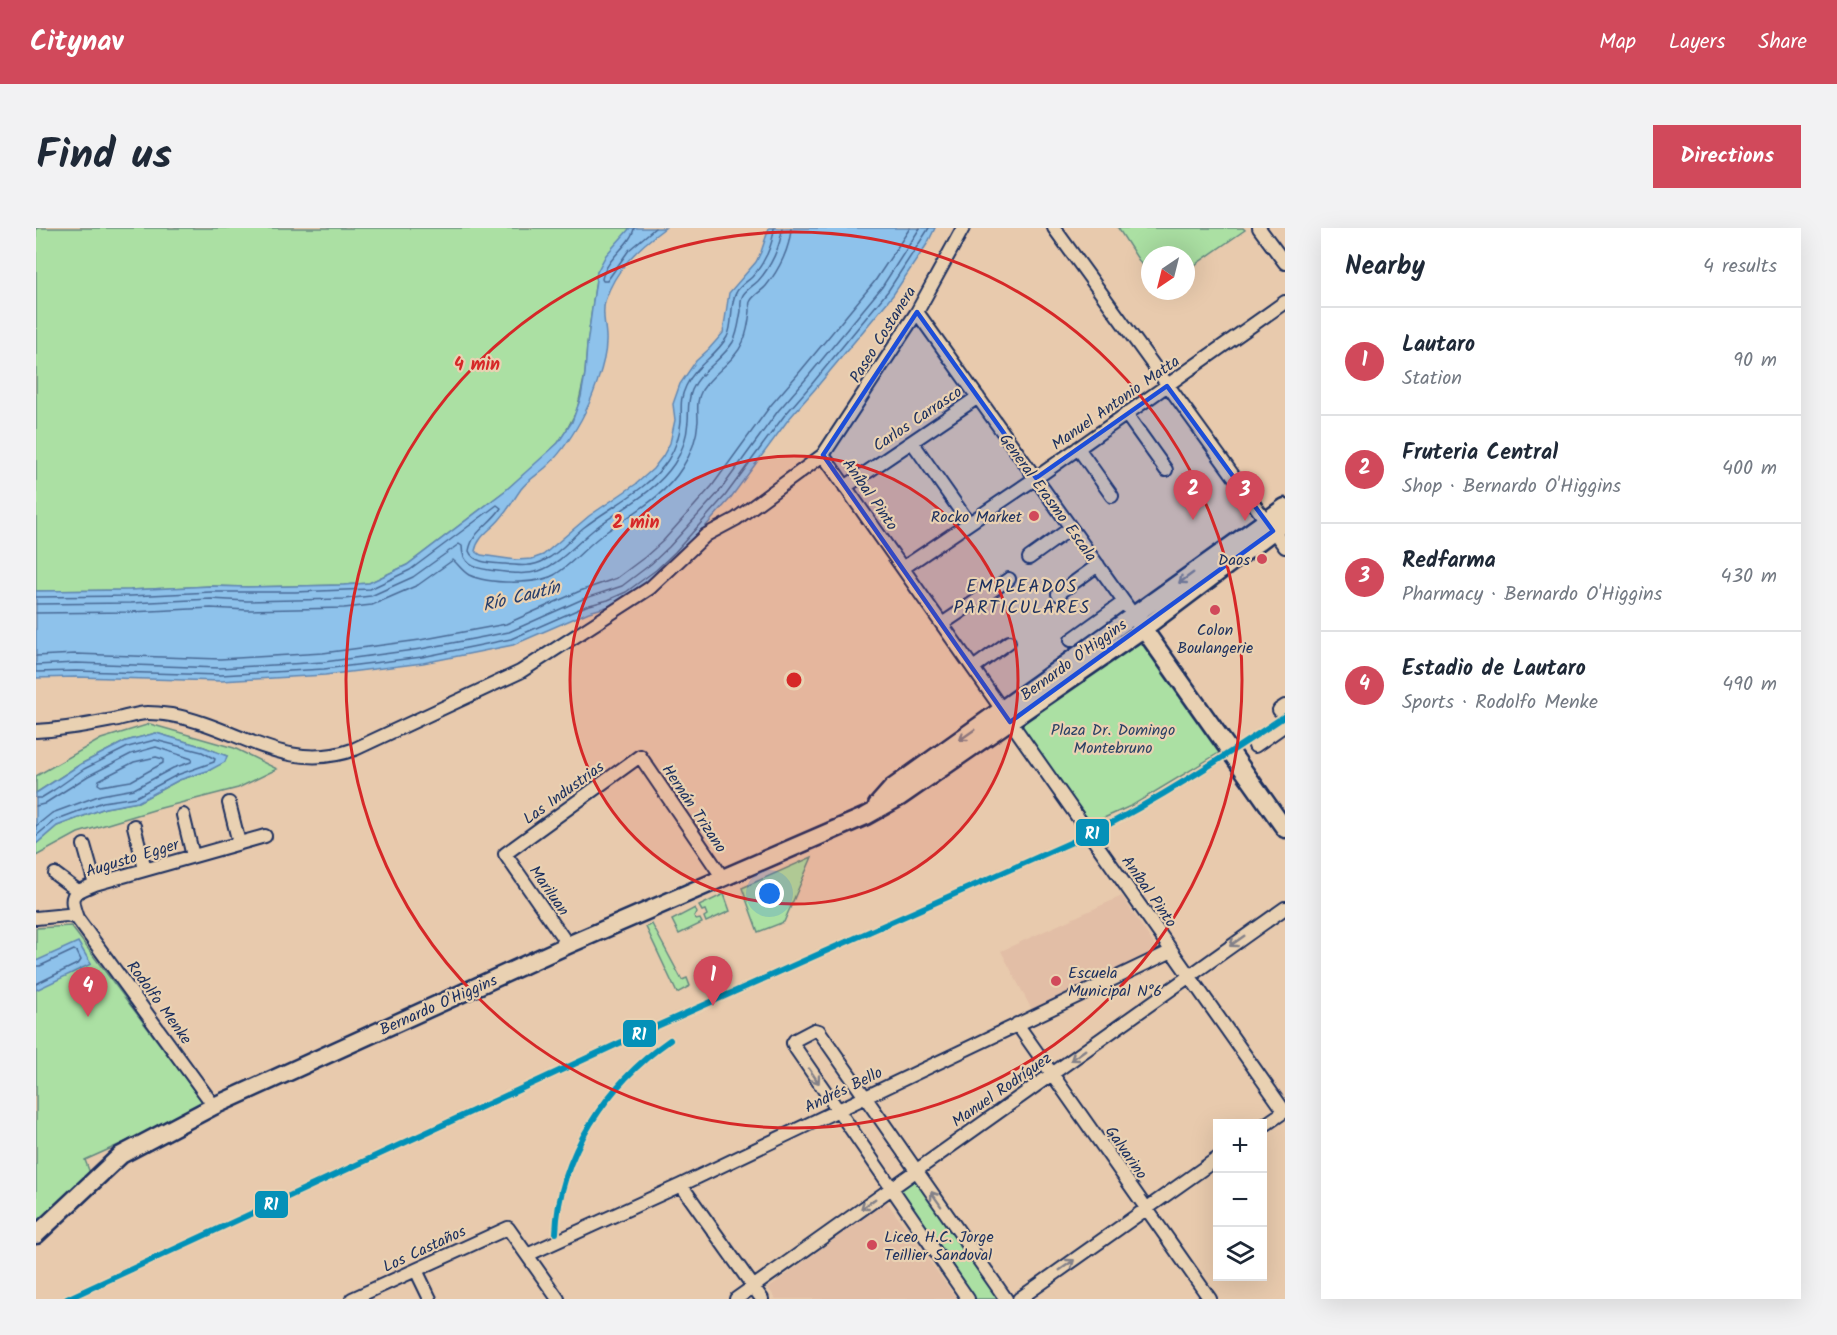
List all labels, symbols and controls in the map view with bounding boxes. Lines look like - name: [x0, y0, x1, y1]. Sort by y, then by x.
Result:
- text: Citynav: [30, 20, 123, 65]
- text: Map: [1599, 26, 1636, 59]
- text: Layers: [1669, 26, 1725, 59]
- text: Share: [1758, 26, 1807, 59]
- text: Find us: [36, 123, 172, 190]
- button: Directions: [1653, 125, 1801, 188]
- north arrow: [1141, 246, 1195, 300]
- text: Nearby: [1345, 246, 1425, 288]
- text: 4 results: [1703, 251, 1777, 283]
- street label: Paseo Costanera: [844, 282, 923, 388]
- text: Lautaro: [1402, 328, 1475, 363]
- text: 1: [1361, 345, 1368, 377]
- text: 90 m: [1733, 345, 1777, 377]
- street label: Manuel Antonio Matta: [1047, 350, 1185, 457]
- text: 4 min: [454, 351, 500, 380]
- text: Station: [1402, 363, 1462, 395]
- street label: Carlos Carrasco: [868, 380, 968, 458]
- street label: General Erasmo Escala: [993, 428, 1103, 567]
- text: Fruteria Central: [1402, 436, 1558, 471]
- text: 2: [1359, 453, 1370, 485]
- text: 400 m: [1722, 453, 1777, 485]
- street label: Aníbal Pinto: [836, 454, 904, 536]
- pin: 2: [1174, 470, 1212, 520]
- text: Shop · Bernardo O'Higgins: [1402, 471, 1621, 503]
- pin: 3: [1226, 472, 1264, 521]
- place label: Rocko Market: [931, 505, 1023, 530]
- text: 2 min: [613, 509, 659, 538]
- marker: Rocko Market: [1027, 509, 1041, 523]
- text: Redfarma: [1402, 544, 1496, 579]
- place label: Daos: [1218, 548, 1250, 573]
- marker: Daos: [1255, 552, 1269, 566]
- text: 3: [1359, 561, 1370, 593]
- text: 430 m: [1721, 561, 1777, 593]
- one-way arrow: [1179, 572, 1195, 584]
- district label: EMPLEADOS PARTICULARES: [953, 573, 1091, 623]
- water label: Río Cautín: [480, 574, 565, 621]
- text: Pharmacy · Bernardo O'Higgins: [1402, 579, 1662, 611]
- marker: Colon Boulangerie: [1208, 603, 1222, 617]
- street label: Bernardo O'Higgins: [1015, 613, 1133, 708]
- place label: Colon Boulangerie: [1177, 618, 1253, 661]
- text: Estadio de Lautaro: [1402, 652, 1586, 687]
- text: 4: [1359, 669, 1370, 701]
- text: 490 m: [1722, 669, 1777, 701]
- centre of rings: [784, 670, 804, 690]
- text: Sports · Rodolfo Menke: [1402, 687, 1598, 719]
- park label: Plaza Dr. Domingo Montebruno: [1051, 718, 1175, 761]
- one-way arrow: [959, 729, 976, 741]
- street label: Las Industrias: [518, 755, 610, 831]
- street label: Hernán Trizano: [655, 759, 733, 858]
- line badge: R1: [1075, 818, 1110, 847]
- text: R1: [1085, 822, 1099, 847]
- street label: Augusto Egger: [83, 832, 184, 884]
- street label: Aníbal Pinto: [1115, 851, 1183, 933]
- street label: Mariluan: [522, 860, 575, 921]
- your location: [755, 879, 784, 908]
- one-way arrow: [1229, 935, 1246, 947]
- street label: Rodolfo Menke: [120, 956, 198, 1050]
- pin: 1: [694, 956, 732, 1006]
- place label: Escuela Municipal N°6: [1068, 961, 1162, 1004]
- pin: 4: [68, 968, 108, 1017]
- street label: Bernardo O'Higgins: [376, 968, 502, 1043]
- marker: Escuela Municipal N°6: [1049, 974, 1063, 988]
- line badge: R1: [622, 1019, 657, 1048]
- text: R1: [632, 1023, 646, 1048]
- street label: Manuel Rodríguez: [947, 1046, 1057, 1134]
- one-way arrow: [1071, 1048, 1087, 1061]
- street label: Andrés Bello: [800, 1061, 887, 1120]
- one-way arrow: [808, 1067, 820, 1084]
- map controls: [1213, 1119, 1267, 1281]
- button: +: [1213, 1119, 1267, 1173]
- street label: Galvarino: [1098, 1121, 1153, 1185]
- button: −: [1213, 1173, 1267, 1227]
- line badge: R1: [254, 1190, 289, 1219]
- one-way arrow: [930, 1192, 942, 1208]
- text: R1: [264, 1193, 278, 1218]
- one-way arrow: [861, 1198, 877, 1210]
- street label: Los Castaños: [379, 1219, 471, 1280]
- place label: Liceo H.C. Jorge Teillier Sandoval: [884, 1225, 994, 1268]
- button: layers: [1213, 1227, 1267, 1281]
- marker: Liceo H.C. Jorge Teillier Sandoval: [865, 1238, 879, 1252]
- one-way arrow: [1058, 1259, 1074, 1271]

